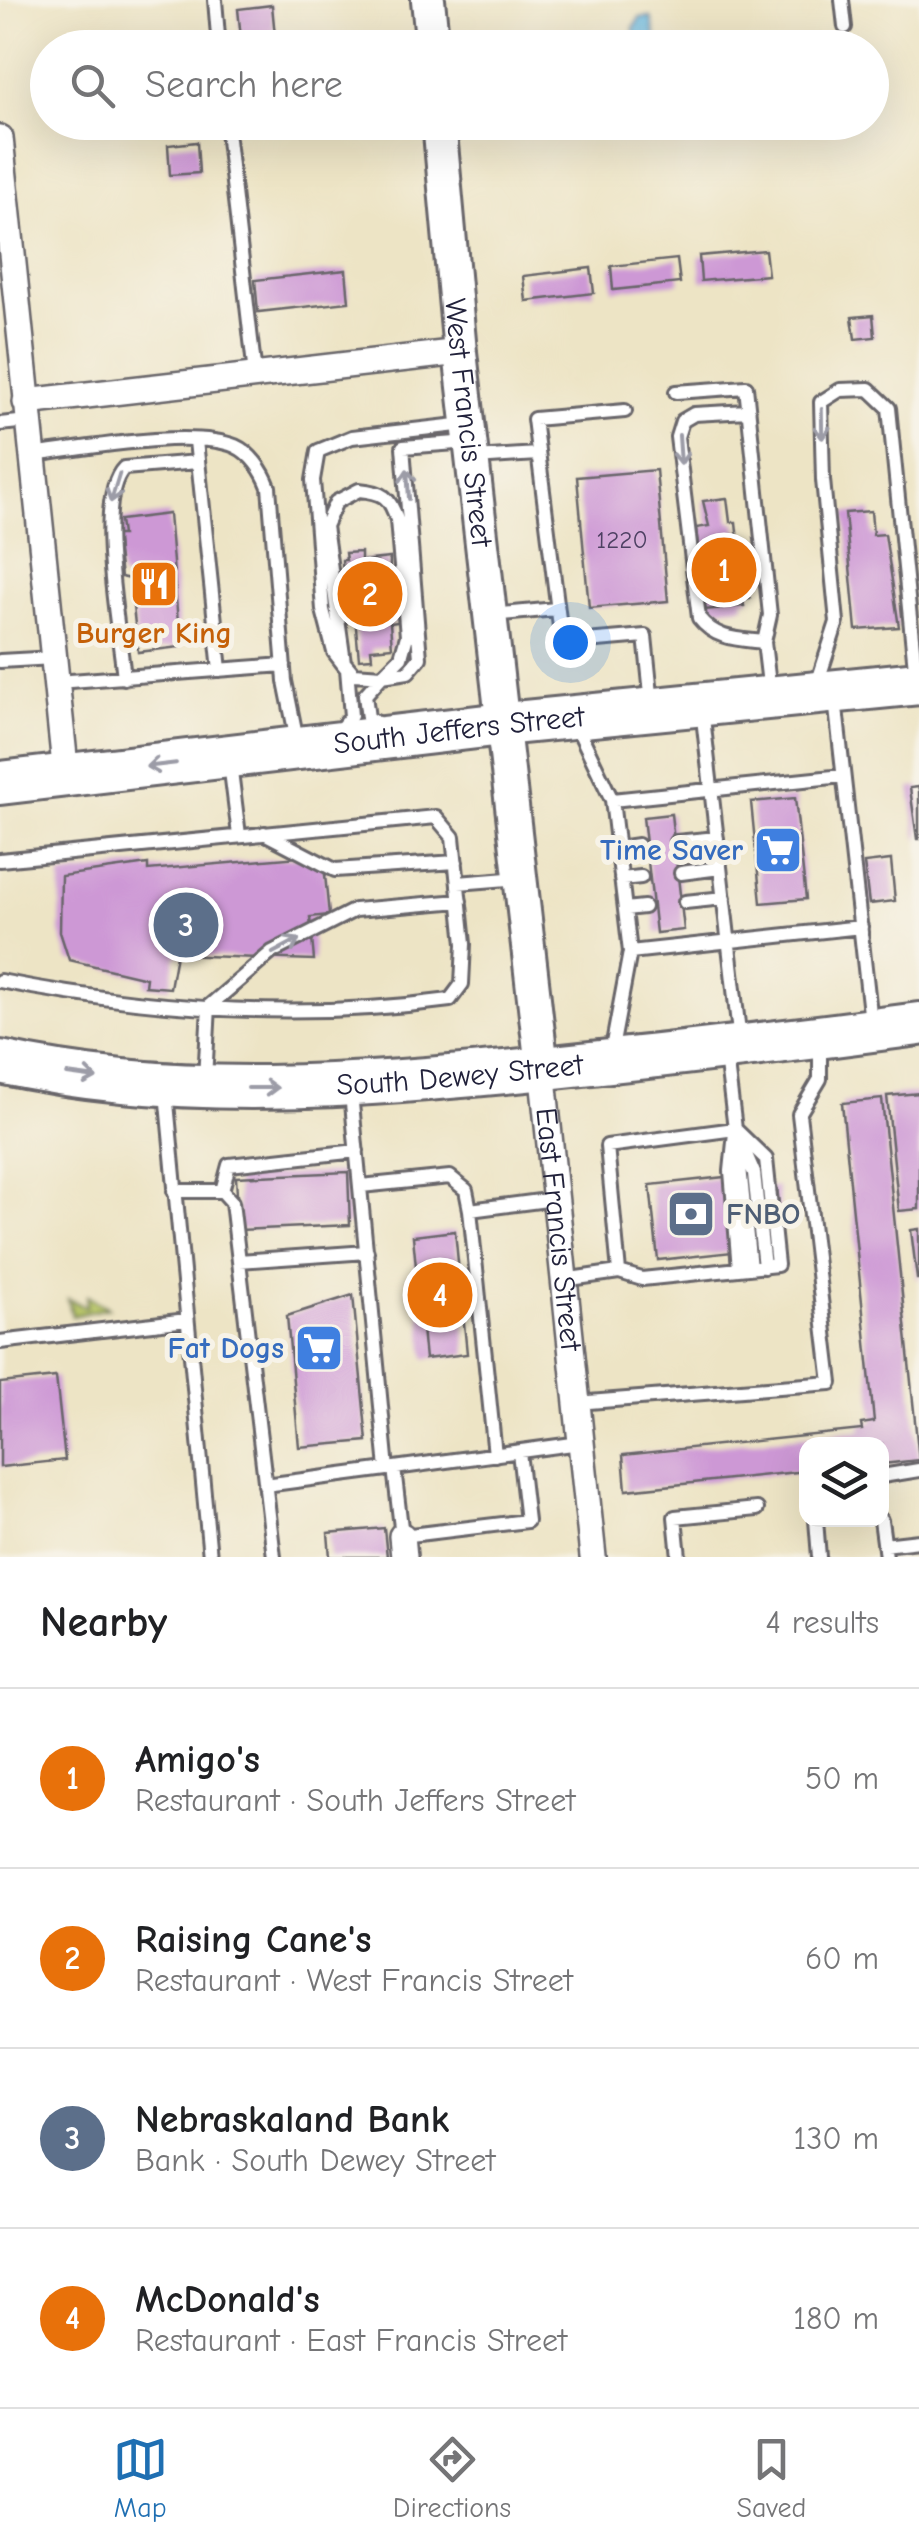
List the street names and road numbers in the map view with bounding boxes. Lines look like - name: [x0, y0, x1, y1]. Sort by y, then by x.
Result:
- street label: West Francis Street: [437, 297, 499, 550]
- street label: South Jeffers Street: [332, 699, 587, 762]
- street label: South Dewey Street: [336, 1047, 586, 1103]
- street label: East Francis Street: [528, 1106, 589, 1354]

